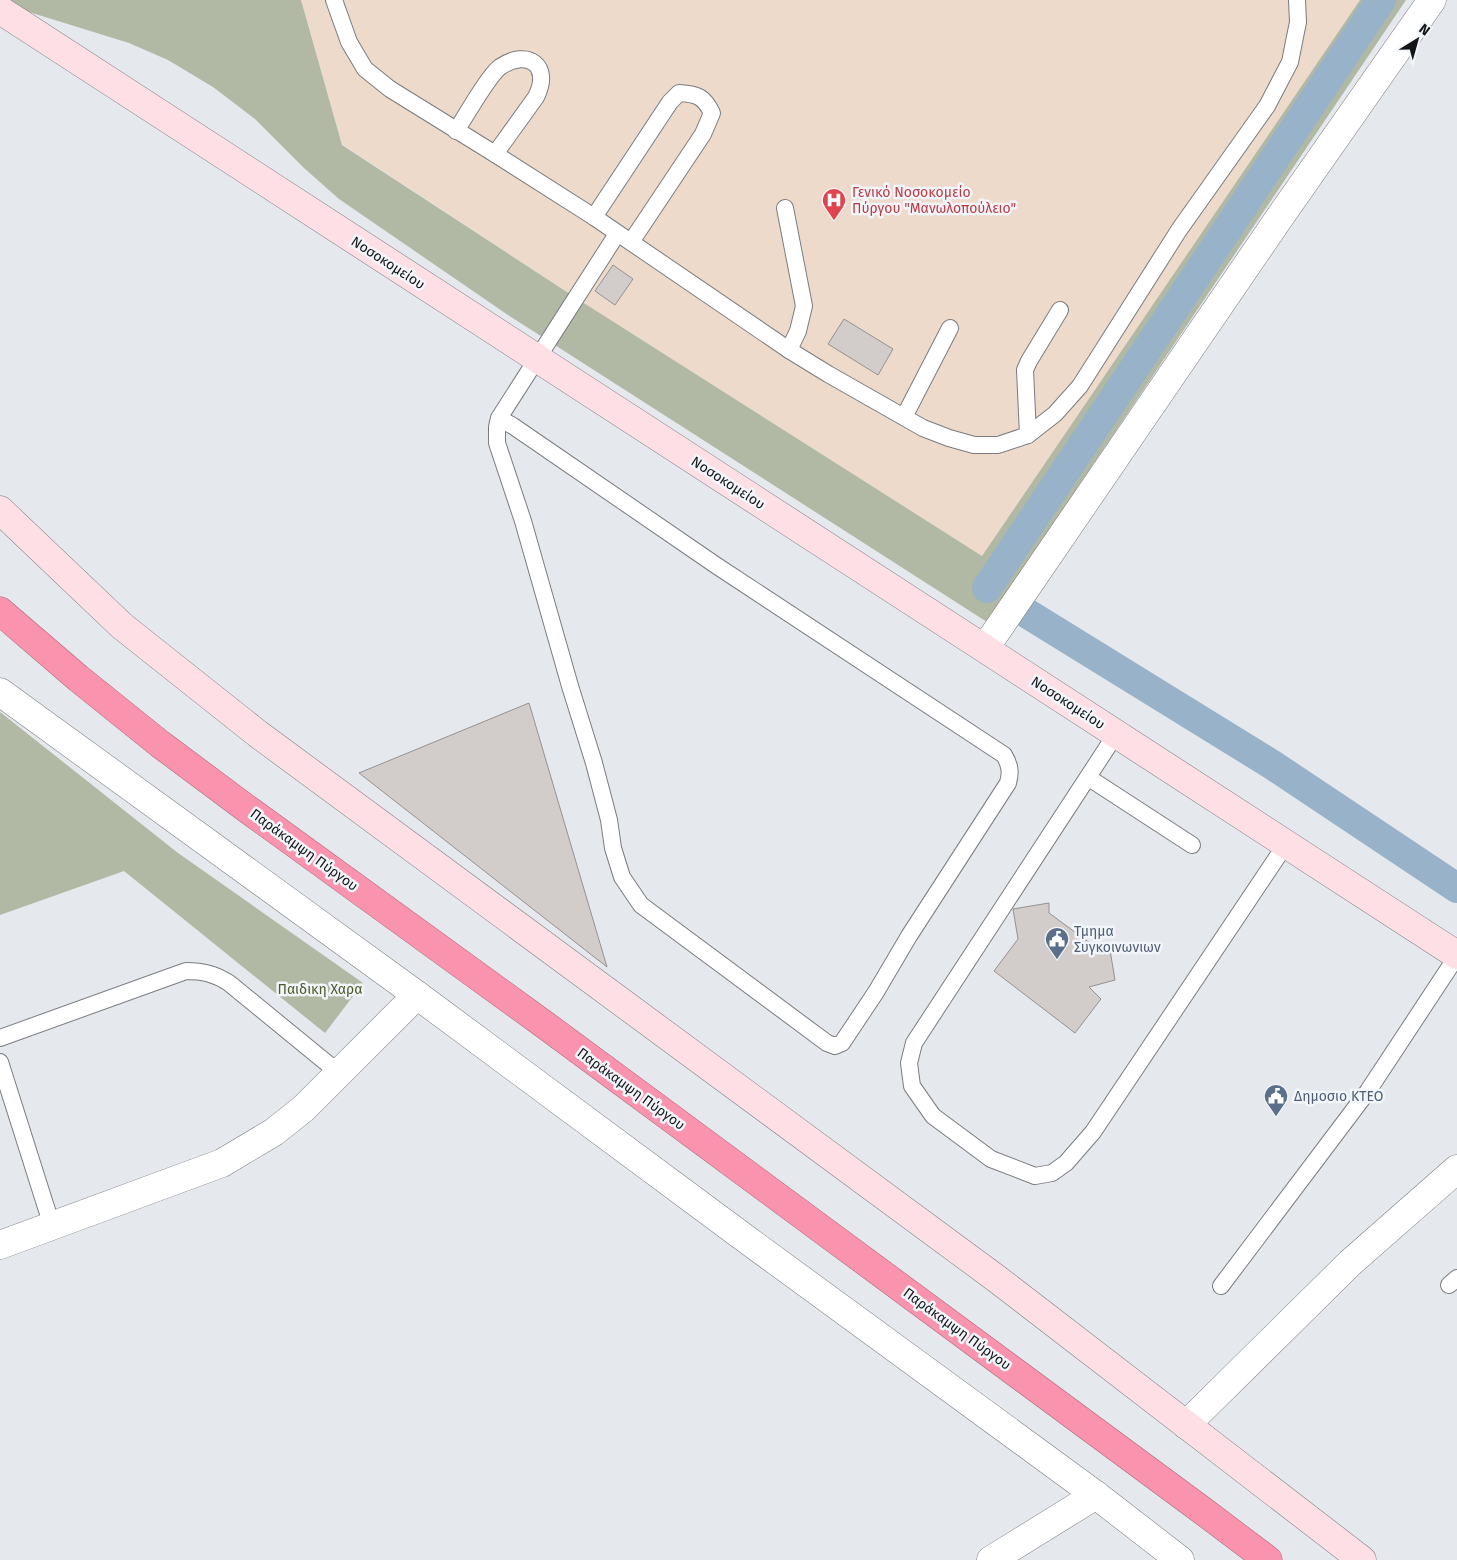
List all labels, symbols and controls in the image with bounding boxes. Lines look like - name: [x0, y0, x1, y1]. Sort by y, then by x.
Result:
- north arrow: [1392, 15, 1442, 65]
- text: N: [1416, 20, 1433, 40]
- place label: Γενικό Νοσοκομείο Πύργου "Μανωλοπούλειο": [852, 184, 1016, 217]
- hospital icon: Γενικό Νοσοκομείο Πύργου "Μανωλοπούλειο": [821, 187, 847, 221]
- street label: Νοσοκομείου: [348, 233, 428, 293]
- street label: Νοσοκομείου: [688, 453, 768, 513]
- street label: Νοσοκομείου: [1028, 673, 1108, 733]
- street label: Παράκαμψη Πύργου: [247, 805, 361, 895]
- place label: Τμημα Συγκοινωνιων: [1074, 923, 1161, 956]
- public building icon: Τμημα Συγκοινωνιων: [1044, 926, 1070, 960]
- park label: Παιδικη Χαρα: [277, 981, 363, 998]
- street label: Παράκαμψη Πύργου: [574, 1044, 688, 1134]
- public building icon: Δημοσιο ΚΤΕΟ: [1263, 1083, 1289, 1117]
- place label: Δημοσιο ΚΤΕΟ: [1294, 1088, 1383, 1105]
- street label: Παράκαμψη Πύργου: [900, 1284, 1014, 1374]

